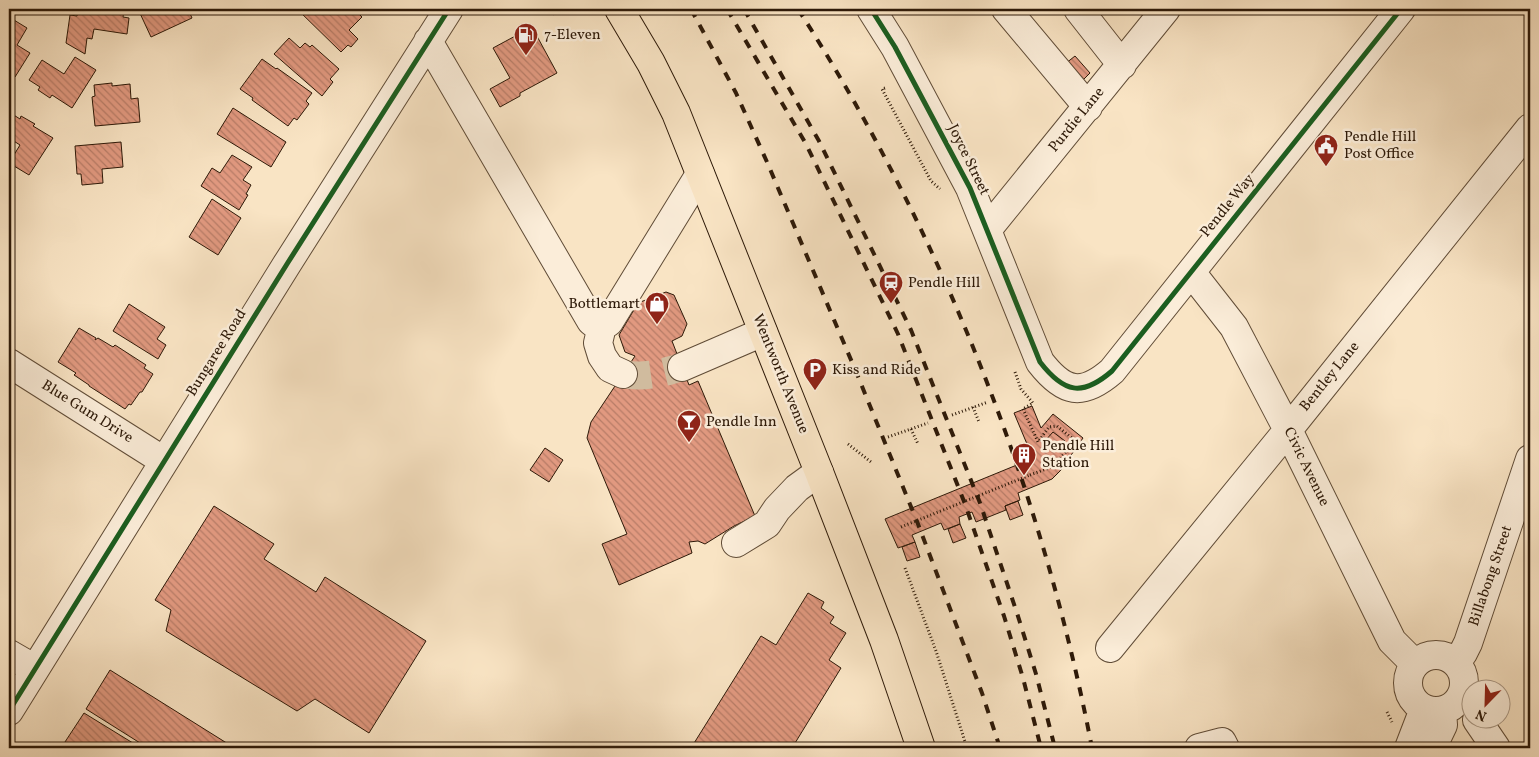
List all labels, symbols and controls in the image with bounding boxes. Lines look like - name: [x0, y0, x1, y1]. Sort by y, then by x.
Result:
- fuel station icon: 7-Eleven: [513, 22, 539, 56]
- place label: 7-Eleven: [544, 25, 601, 46]
- street label: Purdie Lane: [1044, 83, 1110, 157]
- street label: Joyce Street: [942, 121, 994, 199]
- place label: Pendle Hill Post Office: [1344, 127, 1416, 165]
- public building icon: Pendle Hill Post Office: [1313, 133, 1339, 167]
- street label: Pendle Way: [1196, 170, 1260, 242]
- station icon: Pendle Hill: [878, 270, 904, 304]
- place label: Pendle Hill: [908, 273, 980, 294]
- shop icon: Bottlemart: [644, 291, 670, 325]
- place label: Bottlemart: [568, 294, 640, 315]
- street label: Bungaree Road: [182, 305, 252, 401]
- street label: Wentworth Avenue: [746, 311, 814, 437]
- street label: Bentley Lane: [1295, 337, 1365, 417]
- parking icon: Kiss and Ride: [802, 357, 828, 391]
- place label: Kiss and Ride: [832, 360, 921, 381]
- street label: Blue Gum Drive: [37, 375, 137, 449]
- bar icon: Pendle Inn: [676, 409, 702, 443]
- place label: Pendle Inn: [706, 412, 777, 433]
- street label: Civic Avenue: [1278, 424, 1334, 510]
- place label: Pendle Hill Station: [1042, 436, 1114, 474]
- building icon: Pendle Hill Station: [1011, 442, 1037, 476]
- street label: Billabong Street: [1464, 523, 1518, 629]
- north arrow: [1462, 680, 1512, 730]
- text: N: [1473, 704, 1490, 725]

